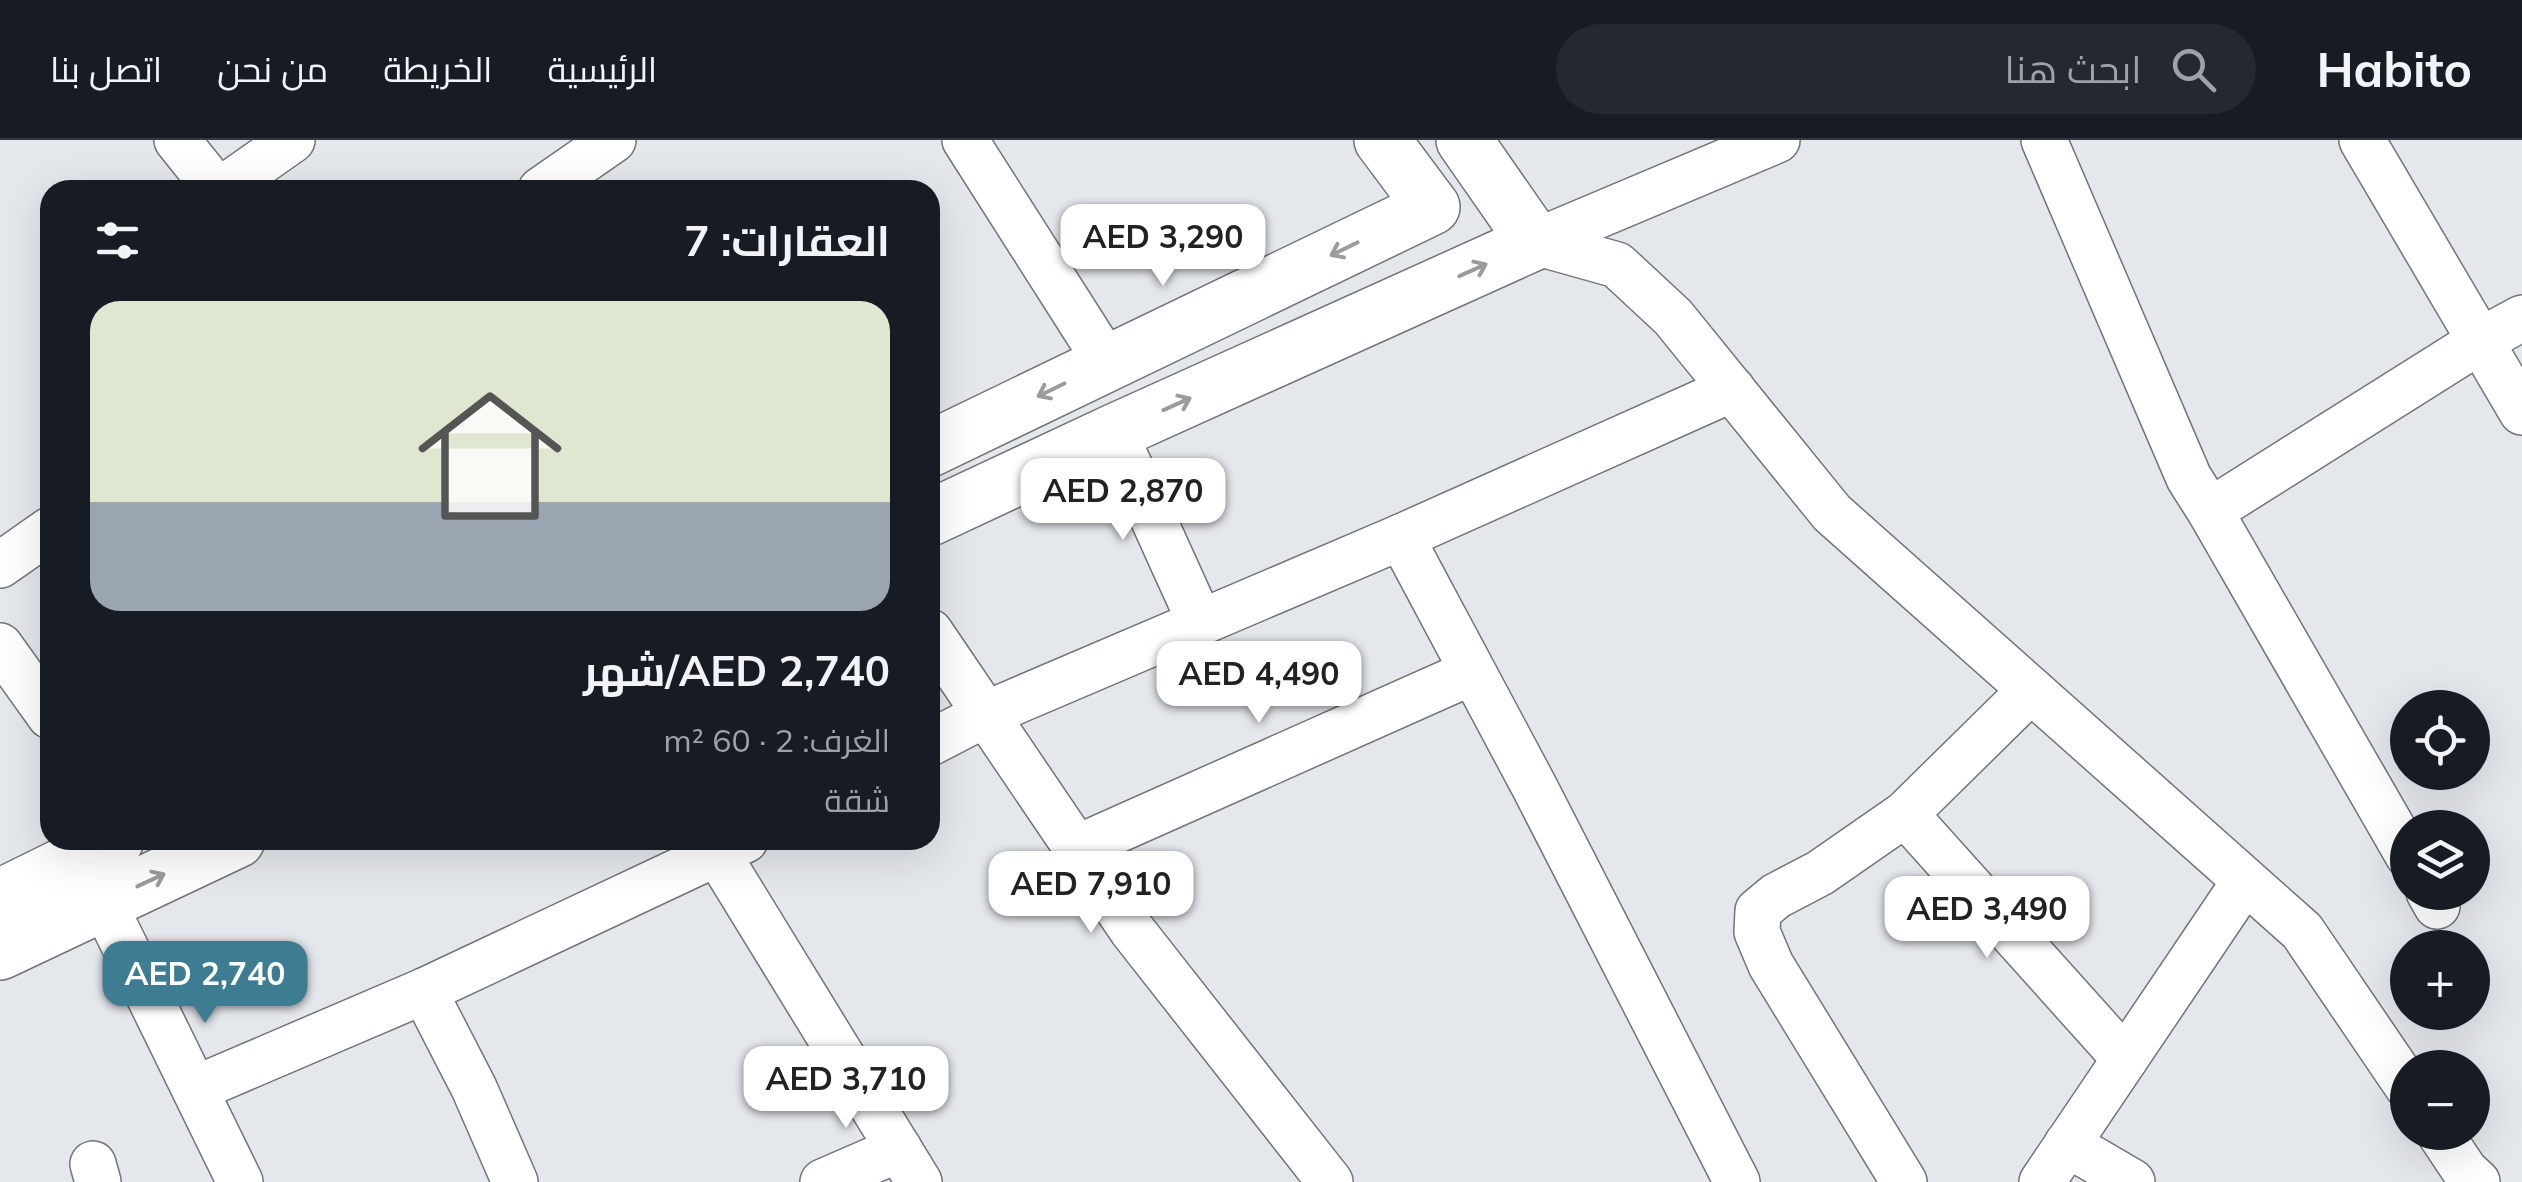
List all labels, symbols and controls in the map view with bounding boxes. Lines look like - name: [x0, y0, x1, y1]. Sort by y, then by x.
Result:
- search box: [1556, 24, 2256, 114]
- text: Habito: [2316, 39, 2472, 99]
- icon: search: [2166, 42, 2221, 97]
- text: ابحث هنا: [2005, 45, 2141, 93]
- text: اتصل بنا: [50, 47, 162, 91]
- text: من نحن: [217, 47, 328, 91]
- text: الخريطة: [383, 47, 492, 91]
- text: الرئيسية: [547, 47, 657, 91]
- pin: AED 3,290: [1049, 204, 1277, 289]
- icon: filters: [90, 213, 145, 268]
- text: العقارات: 7: [684, 214, 890, 267]
- text: AED 3,290: [1083, 216, 1243, 256]
- one-way arrow: [1330, 241, 1360, 260]
- one-way arrow: [1457, 260, 1488, 278]
- icon: home: [400, 366, 580, 546]
- one-way arrow: [1037, 381, 1067, 400]
- one-way arrow: [1161, 394, 1192, 412]
- pin: AED 2,870: [1009, 458, 1237, 543]
- text: AED 2,870: [1043, 470, 1203, 510]
- pin: AED 4,490: [1145, 641, 1373, 726]
- text: AED 2,740/شهر: [583, 644, 890, 697]
- text: AED 4,490: [1179, 653, 1339, 693]
- map controls: [2390, 690, 2490, 1150]
- button: locate: [2390, 690, 2490, 790]
- text: الغرف: 2 · 60 m²: [664, 720, 890, 760]
- text: شقة: [825, 780, 890, 820]
- button: layers: [2390, 810, 2490, 910]
- pin: AED 7,910: [977, 851, 1205, 936]
- text: AED 7,910: [1011, 863, 1171, 903]
- one-way arrow: [135, 870, 166, 888]
- pin: AED 3,490: [1873, 876, 2101, 961]
- text: AED 3,490: [1907, 888, 2067, 928]
- button: +: [2390, 930, 2490, 1030]
- pin: AED 2,740: [91, 941, 319, 1026]
- text: AED 2,740: [125, 953, 285, 993]
- pin: AED 3,710: [732, 1046, 960, 1131]
- button: −: [2390, 1050, 2490, 1150]
- text: AED 3,710: [766, 1058, 926, 1098]

